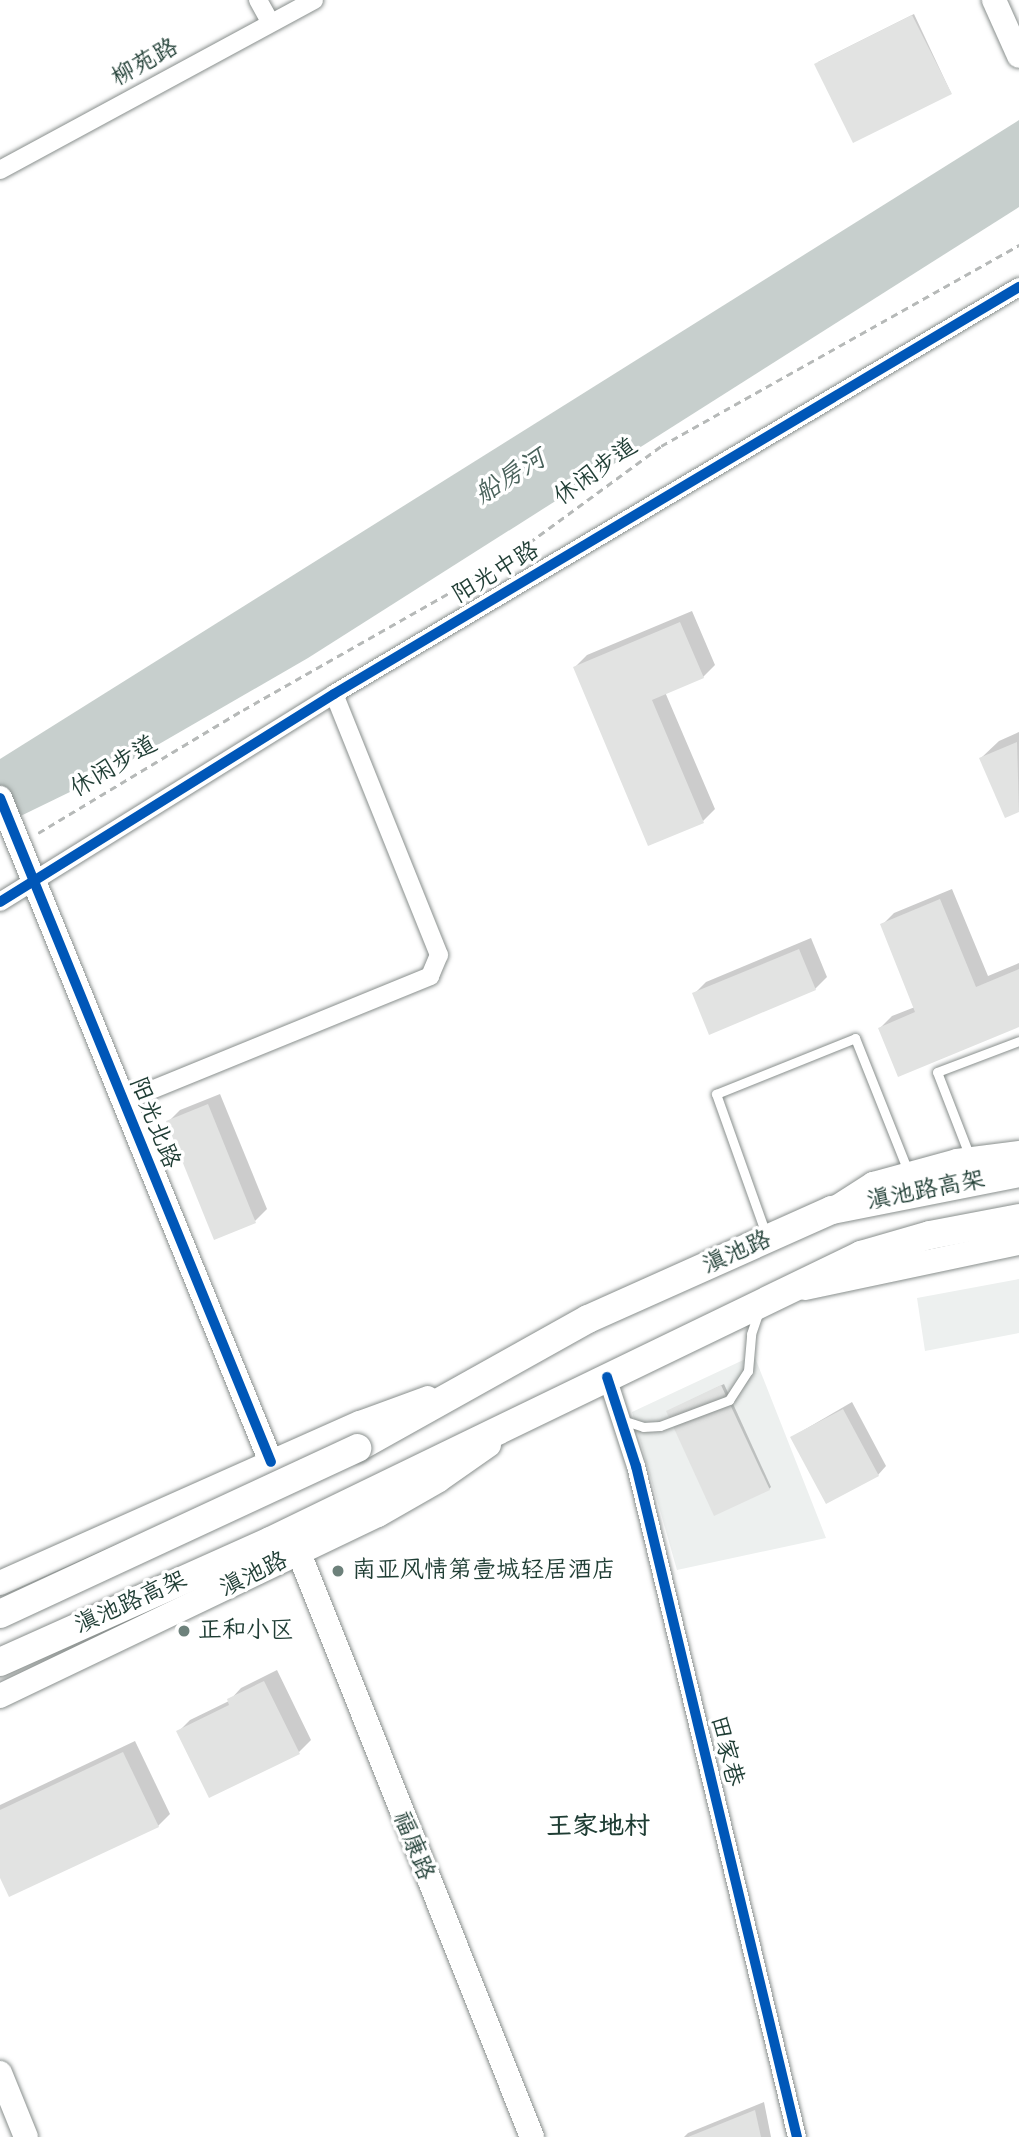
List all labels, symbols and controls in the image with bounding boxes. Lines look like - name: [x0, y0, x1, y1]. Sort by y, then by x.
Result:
- street label: 柳苑路: [107, 33, 183, 93]
- street label: 休闲步道: [549, 432, 643, 512]
- water label: 船房河: [470, 444, 552, 512]
- street label: 阳光中路: [447, 536, 545, 610]
- street label: 休闲步道: [65, 730, 163, 804]
- street label: 阳光北路: [123, 1073, 185, 1173]
- street label: 滇池路高架: [864, 1165, 988, 1217]
- street label: 滇池路: [698, 1225, 776, 1281]
- street label: 滇池路: [215, 1546, 293, 1604]
- place label: 南亚风情第壹城轻居酒店: [352, 1557, 616, 1585]
- marker: 南亚风情第壹城轻居酒店: [330, 1563, 346, 1579]
- street label: 滇池路高架: [70, 1565, 192, 1641]
- place label: 正和小区: [198, 1617, 294, 1645]
- marker: 正和小区: [176, 1623, 192, 1639]
- street label: 田家巷: [703, 1713, 749, 1789]
- street label: 福康路: [386, 1807, 440, 1885]
- district label: 王家地村: [546, 1812, 650, 1844]

